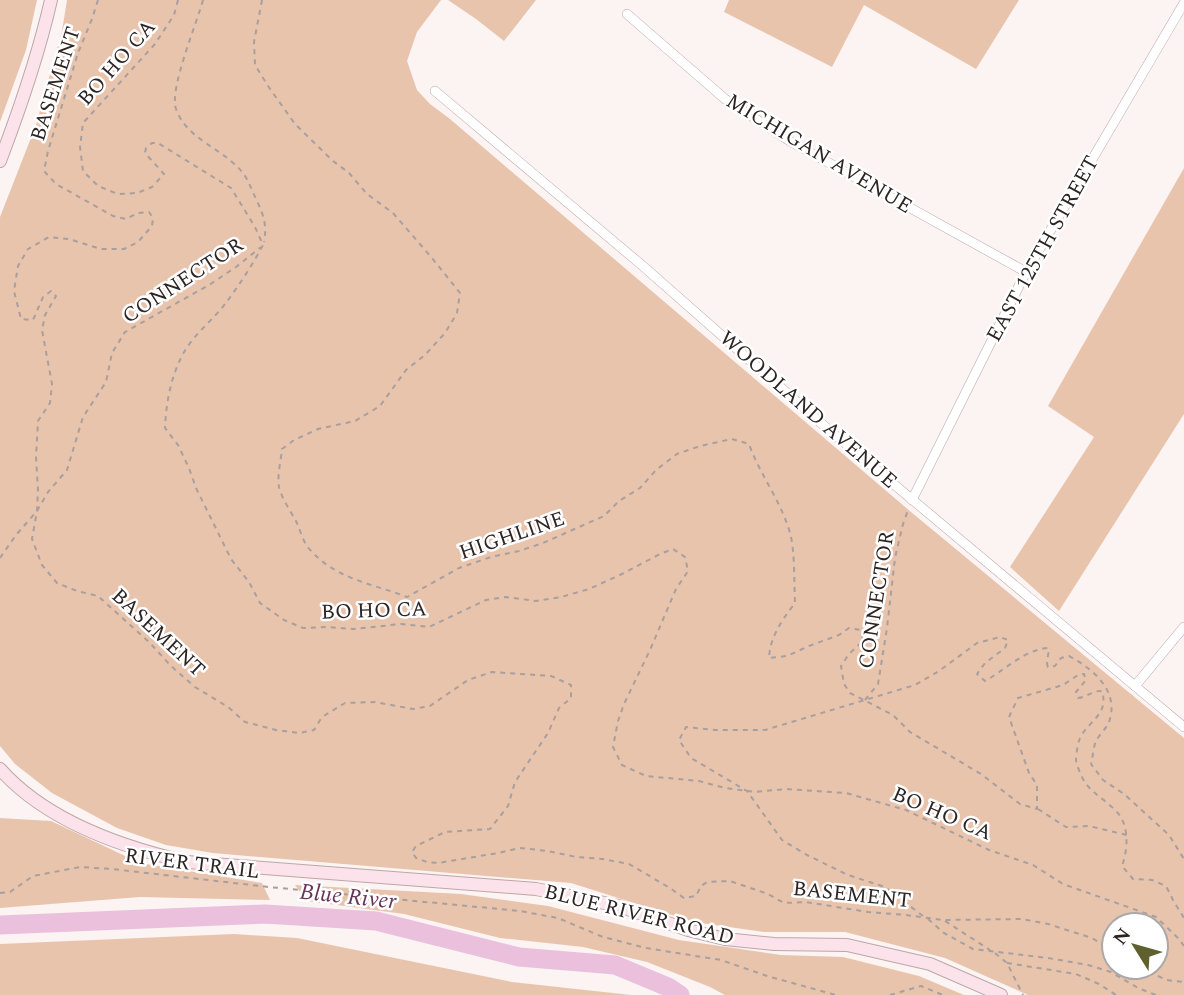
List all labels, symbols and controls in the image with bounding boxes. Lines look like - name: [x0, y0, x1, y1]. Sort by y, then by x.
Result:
- street label: BO HO CA: [70, 12, 164, 113]
- street label: BASEMENT: [22, 23, 90, 145]
- street label: MICHIGAN AVENUE: [720, 86, 918, 222]
- street label: EAST 125TH STREET: [978, 150, 1108, 348]
- street label: CONNECTOR: [116, 230, 250, 332]
- street label: WOODLAND AVENUE: [712, 323, 904, 497]
- street label: HIGHLINE: [455, 503, 569, 569]
- street label: CONNECTOR: [850, 529, 904, 671]
- street label: BASEMENT: [104, 581, 212, 685]
- street label: BO HO CA: [321, 593, 428, 629]
- street label: BO HO CA: [887, 779, 997, 849]
- street label: RIVER TRAIL: [123, 840, 261, 888]
- street label: BASEMENT: [791, 873, 913, 917]
- water label: Blue River: [298, 875, 399, 920]
- street label: BLUE RIVER ROAD: [540, 876, 738, 954]
- north arrow: [1100, 911, 1170, 981]
- text: N: [1106, 922, 1139, 952]

